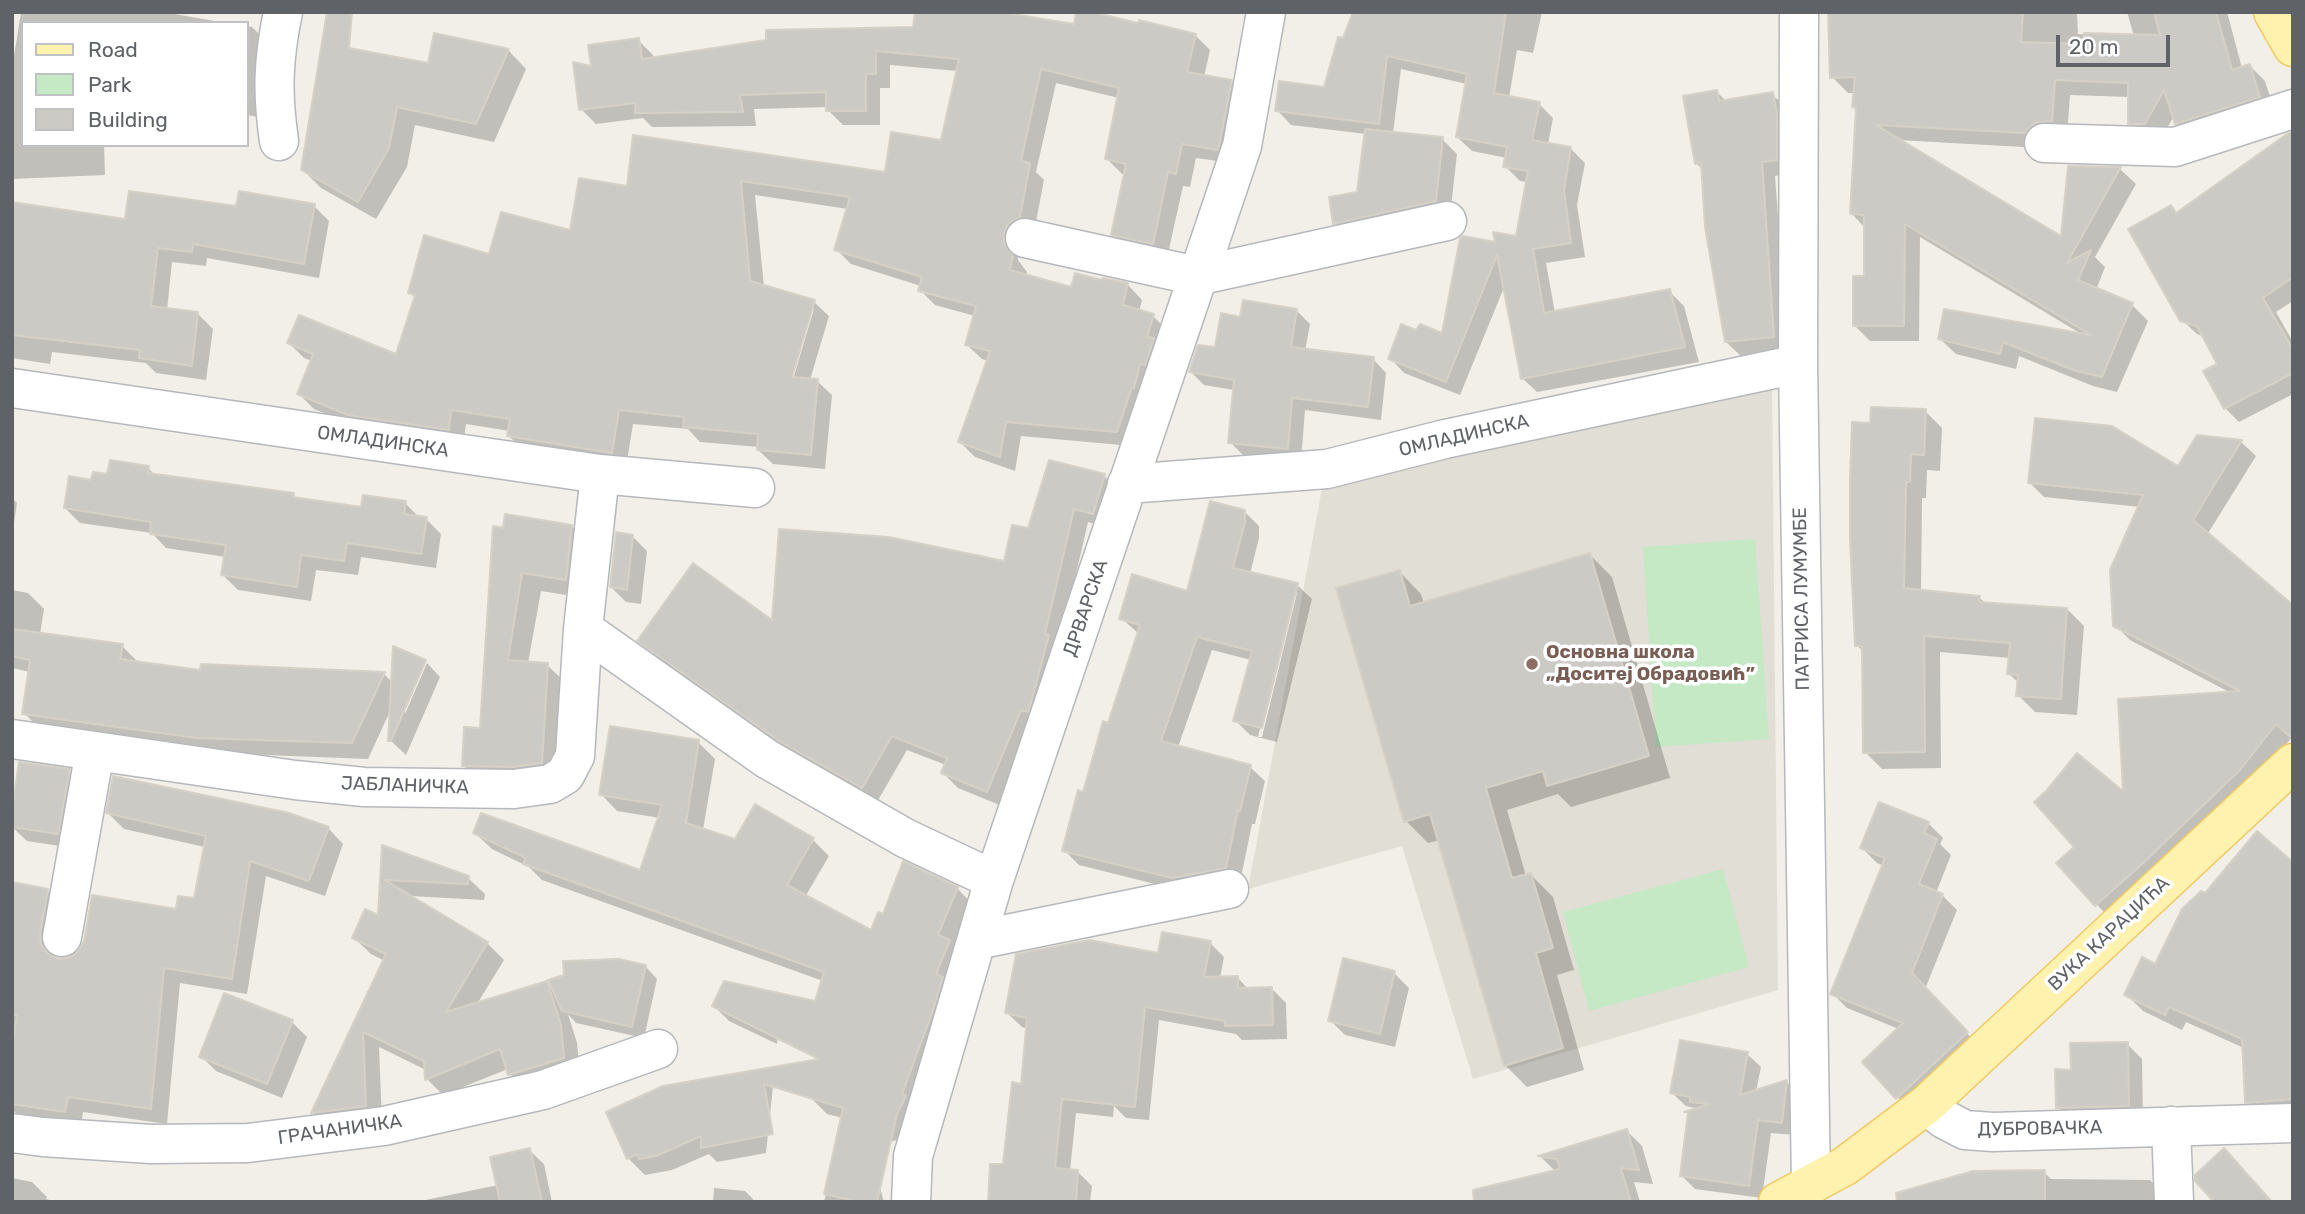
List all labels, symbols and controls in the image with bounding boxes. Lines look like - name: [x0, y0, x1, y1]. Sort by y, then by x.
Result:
- legend: [21, 21, 248, 147]
- scale bar: [2060, 21, 2174, 65]
- text: 20 m: [2069, 34, 2118, 59]
- text: Road: [88, 37, 138, 62]
- text: Park: [88, 72, 132, 97]
- text: Building: [88, 107, 168, 132]
- street label: ОМЛАДИНСКА: [1397, 410, 1531, 462]
- street label: ОМЛАДИНСКА: [316, 421, 450, 463]
- street label: ПАТРИСА ЛУМУМБЕ: [1789, 507, 1815, 691]
- street label: ДРВАРСКА: [1059, 557, 1113, 659]
- place label: Основна школа „Доситеј Обрадовић”: [1546, 642, 1755, 686]
- marker: Основна школа „Доситеј Обрадовић”: [1524, 656, 1540, 672]
- street label: ЈАБЛАНИЧКА: [341, 772, 469, 800]
- street label: ВУКА КАРАЏИЋА: [2044, 872, 2174, 996]
- street label: ГРАЧАНИЧКА: [277, 1110, 403, 1150]
- street label: ДУБРОВАЧКА: [1978, 1117, 2102, 1141]

